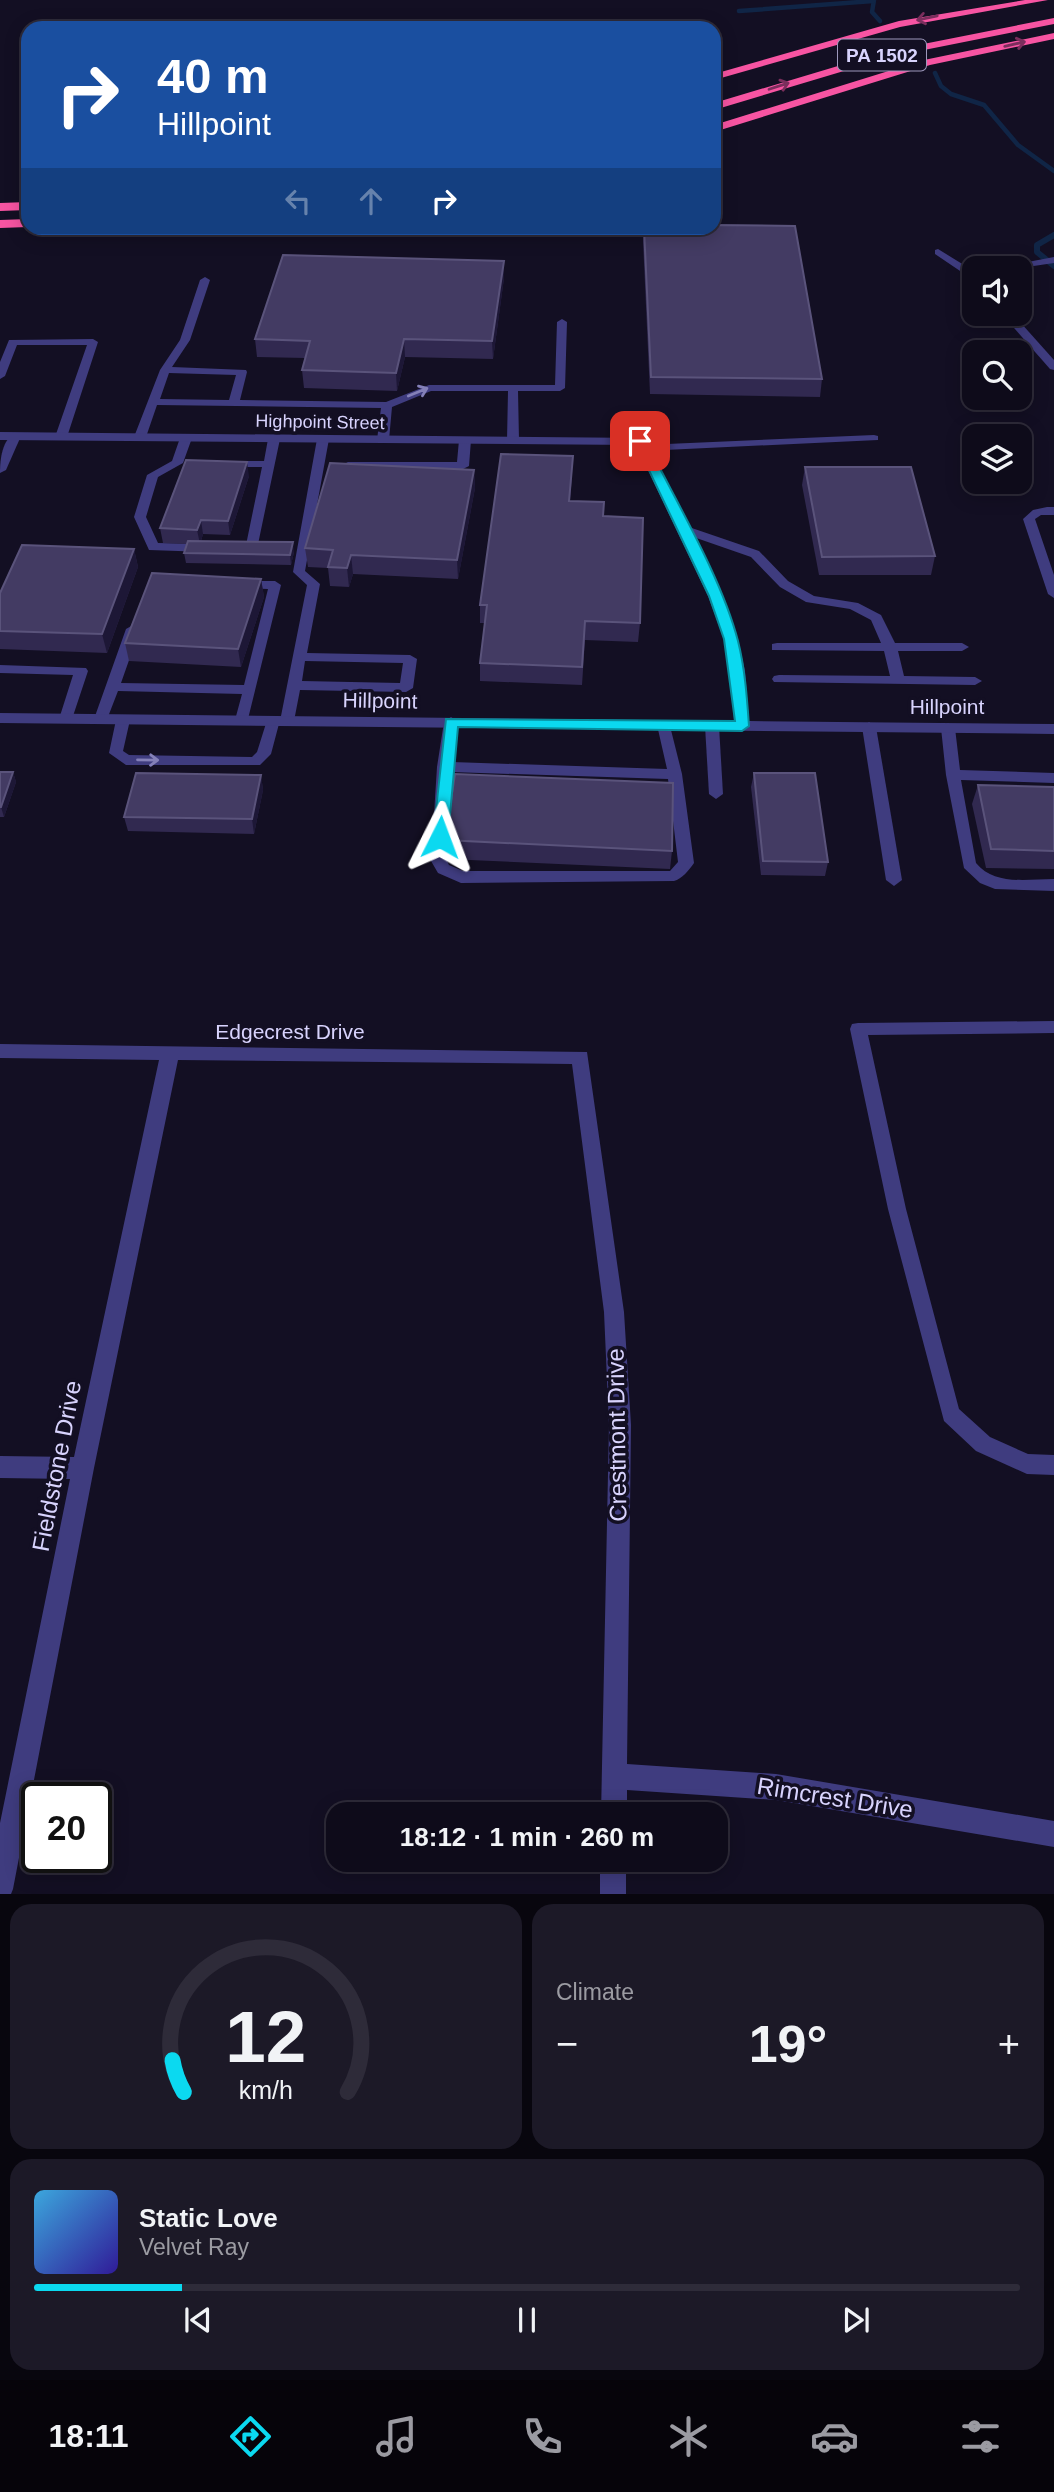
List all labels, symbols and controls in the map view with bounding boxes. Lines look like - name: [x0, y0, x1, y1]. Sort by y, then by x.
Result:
- one-way arrow: [916, 12, 939, 26]
- one-way arrow: [1003, 36, 1026, 50]
- road number: PA 1502: [838, 40, 926, 70]
- icon: right: [42, 49, 133, 140]
- text: 40 m: [157, 49, 269, 103]
- one-way arrow: [768, 79, 790, 92]
- text: Hillpoint: [157, 106, 271, 142]
- icon: left: [279, 182, 317, 220]
- icon: ahead: [352, 182, 390, 220]
- icon: right: [425, 182, 463, 220]
- map controls: [962, 256, 1032, 494]
- button: sound: [962, 256, 1032, 326]
- button: search: [962, 340, 1032, 410]
- one-way arrow: [406, 385, 428, 398]
- street label: Highpoint Street: [255, 411, 385, 433]
- pin: [610, 411, 670, 471]
- icon: arrive: [621, 422, 659, 460]
- button: layers: [962, 424, 1032, 494]
- street label: Hillpoint: [342, 688, 418, 713]
- street label: Hillpoint: [910, 695, 985, 718]
- one-way arrow: [136, 754, 159, 767]
- position arrow: [403, 800, 477, 874]
- street label: Edgecrest Drive: [215, 1020, 365, 1043]
- street label: Crestmont Drive: [601, 1348, 632, 1522]
- street label: Fieldstone Drive: [27, 1378, 86, 1554]
- street label: Rimcrest Drive: [755, 1772, 915, 1823]
- speed limit sign: 20: [21, 1782, 112, 1873]
- text: 18:12 · 1 min · 260 m: [400, 1822, 654, 1852]
- text: Climate: [556, 1979, 634, 2005]
- text: 12: [226, 1997, 306, 2078]
- text: 19°: [749, 2015, 827, 2073]
- text: −: [556, 2023, 578, 2065]
- text: +: [998, 2023, 1020, 2065]
- text: km/h: [239, 2076, 293, 2104]
- text: Static Love: [139, 2203, 278, 2233]
- text: Velvet Ray: [139, 2234, 249, 2260]
- icon: previous: [179, 2301, 217, 2339]
- icon: pause: [508, 2301, 546, 2339]
- icon: next: [837, 2301, 875, 2339]
- icon: directions: [226, 2412, 275, 2461]
- icon: music: [372, 2412, 421, 2461]
- icon: phone: [518, 2412, 567, 2461]
- icon: climate: [664, 2412, 713, 2461]
- icon: car: [810, 2412, 859, 2461]
- icon: filters: [956, 2412, 1005, 2461]
- text: 18:11: [49, 2418, 129, 2454]

